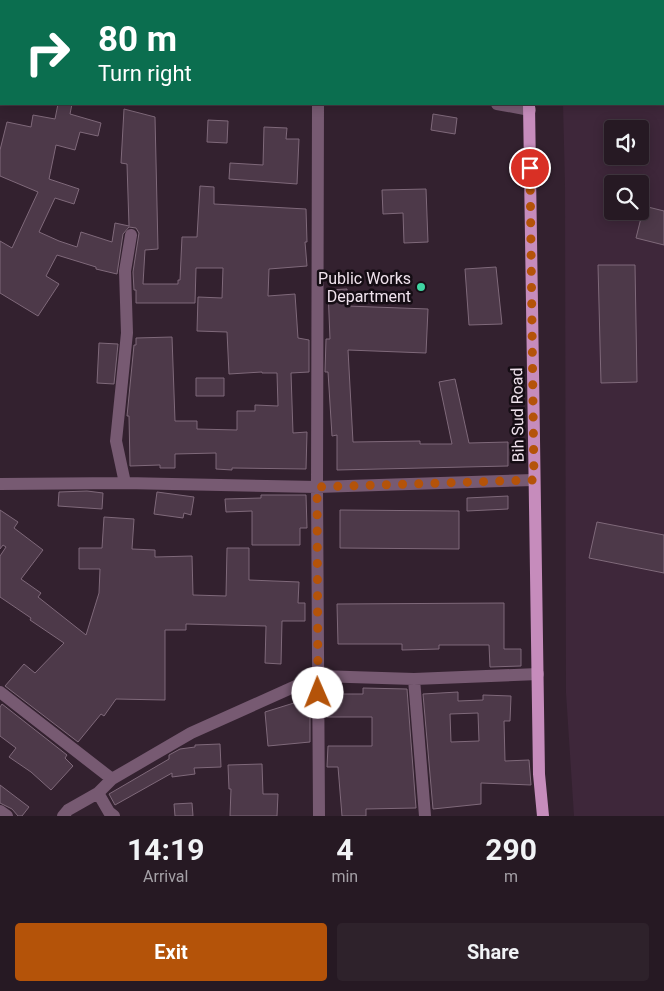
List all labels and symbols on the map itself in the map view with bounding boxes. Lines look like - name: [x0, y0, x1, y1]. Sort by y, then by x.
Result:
- pin: [509, 147, 551, 189]
- place label: Public Works Department: [318, 269, 411, 306]
- marker: Public Works Department: [415, 281, 427, 293]
- street label: Bih Sud Road: [507, 367, 528, 462]
- position arrow: [291, 666, 343, 718]

